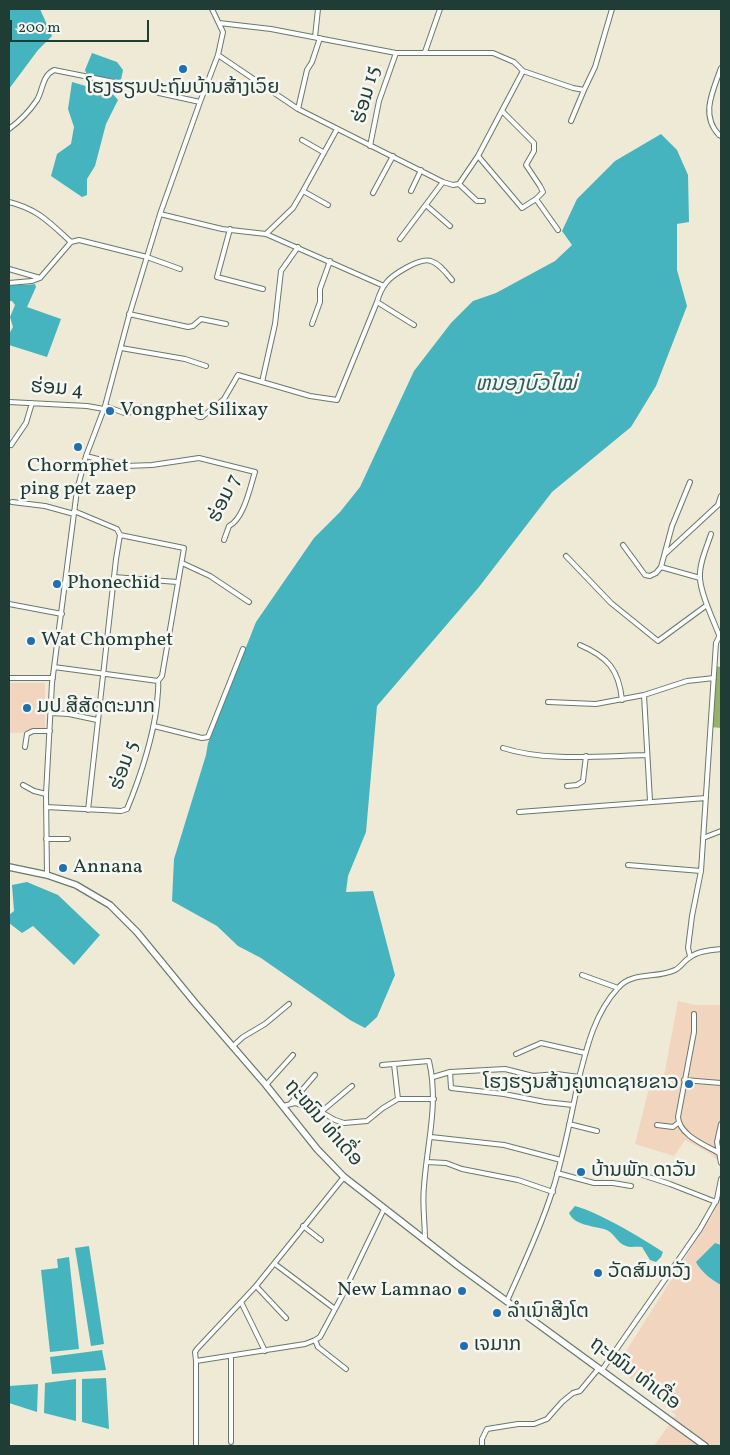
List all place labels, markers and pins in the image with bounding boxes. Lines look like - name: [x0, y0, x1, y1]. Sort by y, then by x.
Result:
- marker: ໂຮງຮຽນປະຖົມບ້ານສ້າງເວົຍ: [177, 63, 189, 75]
- place label: ໂຮງຮຽນປະຖົມບ້ານສ້າງເວົຍ: [87, 77, 279, 101]
- place label: Vongphet Silixay: [120, 399, 268, 423]
- marker: Vongphet Silixay: [104, 405, 116, 417]
- marker: Chormphet ping pet zaep: [72, 441, 84, 453]
- place label: Chormphet ping pet zaep: [20, 455, 136, 502]
- place label: Phonechid: [67, 572, 160, 596]
- marker: Phonechid: [51, 578, 63, 590]
- place label: Wat Chomphet: [41, 629, 173, 653]
- marker: Wat Chomphet: [25, 635, 37, 647]
- place label: ມປ ສີສັດຕະນາກ: [37, 696, 155, 720]
- marker: ມປ ສີສັດຕະນາກ: [21, 702, 33, 714]
- place label: Annana: [73, 856, 143, 880]
- marker: Annana: [57, 862, 69, 874]
- place label: ໂຮງຮຽນສ້າງຄູຫາດຊາຍຂາວ: [484, 1072, 679, 1096]
- marker: ໂຮງຮຽນສ້າງຄູຫາດຊາຍຂາວ: [683, 1078, 695, 1090]
- place label: ບ້ານພັກ ດາວັນ: [591, 1160, 696, 1184]
- marker: ບ້ານພັກ ດາວັນ: [575, 1166, 587, 1178]
- place label: ວັດສົມຫວັງ: [608, 1261, 691, 1285]
- marker: ວັດສົມຫວັງ: [592, 1267, 604, 1279]
- place label: New Lamnao: [337, 1279, 452, 1303]
- marker: New Lamnao: [456, 1285, 468, 1297]
- place label: ລຳເນົາສີງໂຕ: [507, 1301, 589, 1325]
- marker: ລຳເນົາສີງໂຕ: [491, 1307, 503, 1319]
- place label: ເຈມາກ: [474, 1334, 521, 1358]
- marker: ເຈມາກ: [458, 1340, 470, 1352]

